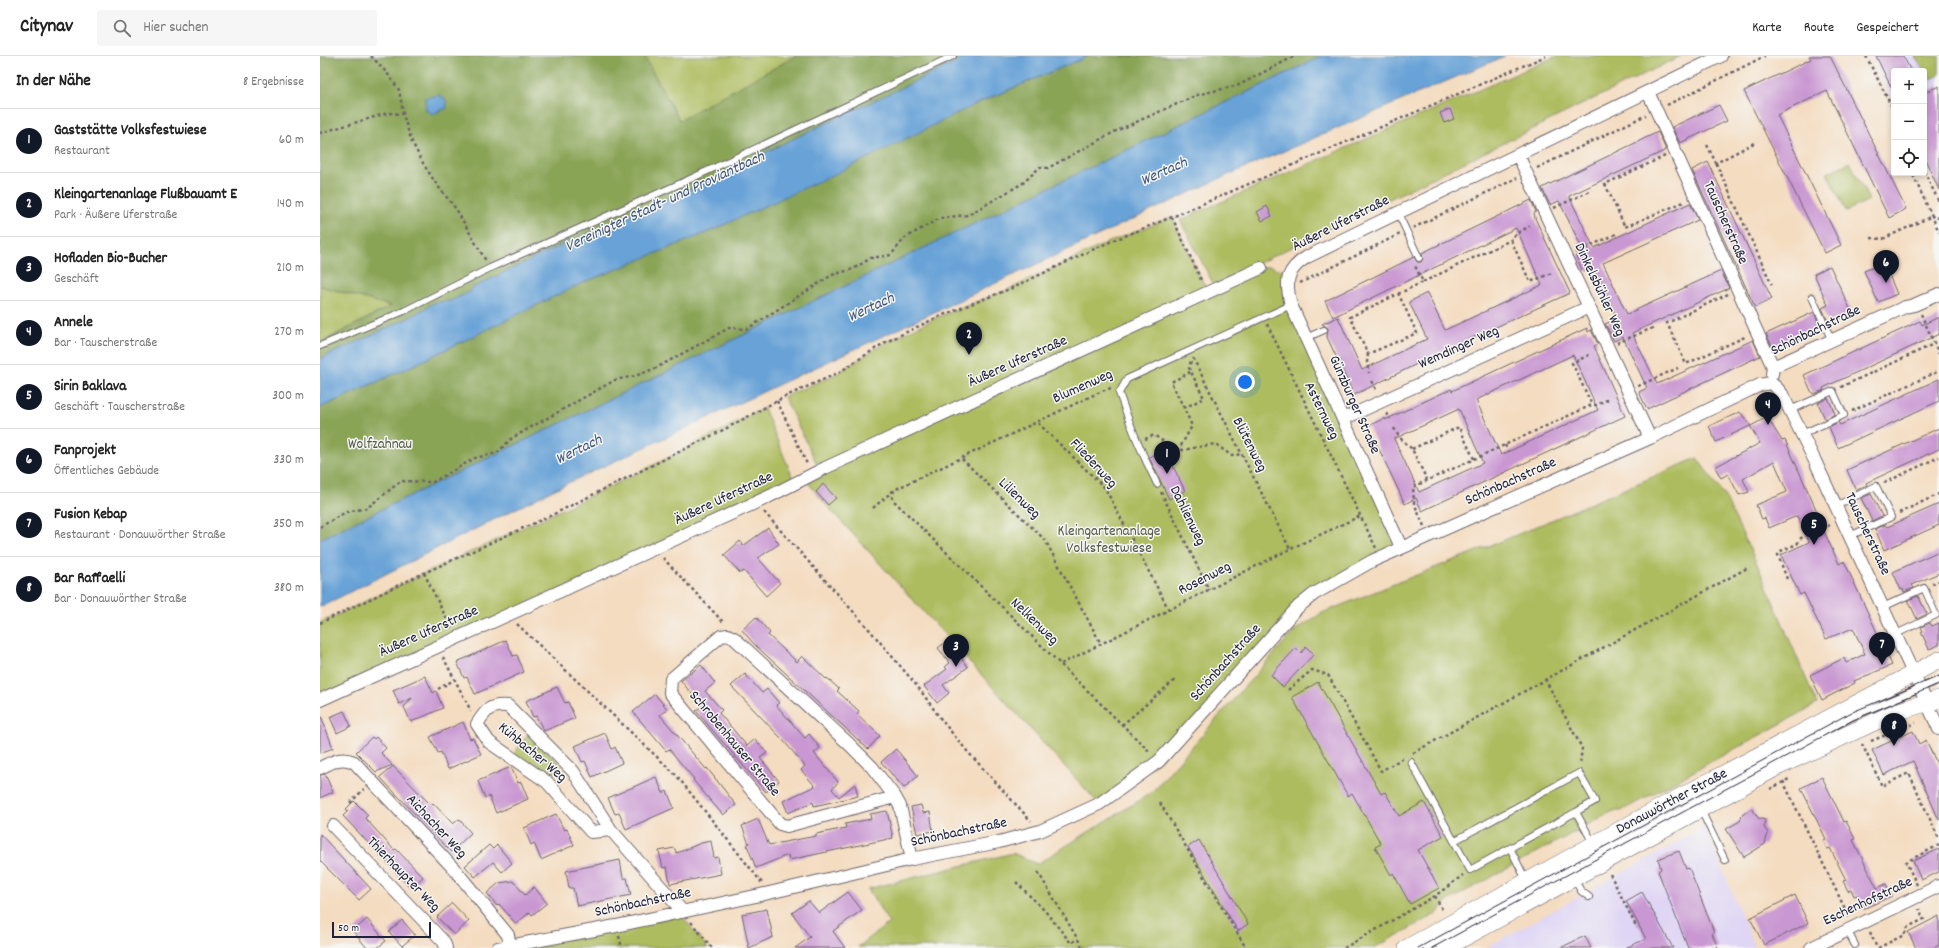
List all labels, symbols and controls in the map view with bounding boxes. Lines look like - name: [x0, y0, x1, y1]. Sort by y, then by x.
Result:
- search box: [97, 10, 377, 46]
- text: Citynav: [20, 14, 73, 41]
- icon: search: [111, 17, 133, 39]
- text: Hier suchen: [143, 17, 208, 39]
- text: Karte: [1752, 18, 1782, 38]
- text: Route: [1804, 18, 1834, 38]
- text: Gespeichert: [1856, 18, 1919, 38]
- map controls: [1891, 68, 1927, 176]
- button: +: [1891, 68, 1927, 104]
- text: In der Nähe: [16, 70, 91, 94]
- text: 8 Ergebnisse: [243, 73, 304, 92]
- button: −: [1891, 104, 1927, 140]
- text: Gaststätte Volksfestwiese: [54, 120, 206, 142]
- text: 1: [28, 131, 30, 150]
- text: 60 m: [279, 131, 304, 150]
- button: locate: [1891, 140, 1927, 176]
- text: Restaurant: [54, 142, 110, 161]
- water label: Vereinigter Stadt- und Proviantbach: [561, 145, 769, 258]
- water label: Wertach: [1137, 151, 1192, 193]
- street label: Tauscherstraße: [1697, 178, 1753, 269]
- text: Kleingartenanlage Flußbauamt E: [54, 184, 237, 206]
- street label: Äußere Uferstraße: [1289, 190, 1394, 258]
- text: 2: [26, 195, 32, 214]
- text: 140 m: [277, 195, 304, 214]
- text: Park · Äußere Uferstraße: [54, 206, 177, 225]
- street label: Dinkelsbühler Weg: [1568, 240, 1630, 340]
- text: Hofladen Bio-Bucher: [54, 248, 167, 270]
- pin: 6: [1873, 250, 1899, 283]
- text: 3: [26, 259, 32, 278]
- text: 210 m: [276, 259, 304, 278]
- text: Geschäft: [54, 270, 99, 289]
- water label: Wertach: [844, 287, 899, 329]
- street label: Schönbachstraße: [1767, 300, 1865, 362]
- text: Annele: [54, 312, 93, 334]
- street label: Wemdinger Weg: [1415, 320, 1503, 376]
- pin: 2: [956, 322, 982, 355]
- text: 4: [26, 323, 32, 342]
- text: 270 m: [274, 323, 304, 342]
- street label: Äußere Uferstraße: [965, 330, 1071, 394]
- text: Bar · Tauscherstraße: [54, 334, 157, 353]
- street label: Günzburger Straße: [1322, 352, 1386, 458]
- street label: Blumenweg: [1049, 364, 1117, 410]
- your location: [1235, 372, 1255, 392]
- text: Sirin Baklava: [54, 376, 126, 398]
- street label: Asternweg: [1298, 378, 1344, 444]
- text: 5: [26, 387, 32, 406]
- text: 300 m: [272, 387, 304, 406]
- pin: 4: [1755, 392, 1781, 425]
- text: Geschäft · Tauscherstraße: [54, 398, 185, 417]
- street label: Blütenweg: [1226, 414, 1272, 476]
- water label: Wertach: [552, 429, 607, 471]
- park label: Wolfzahnau: [348, 434, 412, 456]
- street label: Fliederweg: [1064, 434, 1122, 494]
- text: Fanprojekt: [54, 440, 116, 462]
- pin: 1: [1154, 441, 1180, 474]
- text: 6: [26, 451, 32, 470]
- text: 330 m: [273, 451, 304, 470]
- street label: Schönbachstraße: [1462, 452, 1560, 512]
- text: Öffentliches Gebäude: [54, 462, 159, 481]
- street label: Äußere Uferstraße: [671, 466, 777, 531]
- street label: Lilienweg: [993, 473, 1045, 525]
- street label: Dahlienweg: [1163, 482, 1211, 550]
- street label: Tauscherstraße: [1838, 489, 1896, 579]
- text: Fusion Kebap: [54, 504, 127, 526]
- pin: 5: [1801, 512, 1827, 545]
- text: 7: [27, 515, 31, 534]
- text: 350 m: [273, 515, 304, 534]
- park label: Kleingartenanlage Volksfestwiese: [1058, 521, 1161, 560]
- text: Restaurant · Donauwörther Straße: [54, 526, 225, 545]
- street label: Rosenweg: [1175, 556, 1235, 602]
- text: Bar Raffaelli: [54, 568, 125, 590]
- text: 8: [26, 579, 32, 598]
- text: 380 m: [274, 579, 304, 598]
- text: Bar · Donauwörther Straße: [54, 590, 187, 609]
- street label: Nelkenweg: [1005, 593, 1063, 651]
- street label: Äußere Uferstraße: [376, 600, 482, 664]
- street label: Schönbachstraße: [1185, 619, 1267, 707]
- pin: 7: [1869, 632, 1895, 665]
- pin: 3: [943, 634, 969, 667]
- street label: Schrobenhauser Straße: [683, 686, 785, 802]
- pin: 8: [1881, 713, 1907, 746]
- street label: Kühbacher Weg: [493, 718, 571, 788]
- street label: Donauwörther Straße: [1612, 763, 1732, 841]
- street label: Aichacher Weg: [400, 790, 472, 864]
- street label: Schönbachstraße: [909, 812, 1009, 854]
- street label: Thierhaupter Weg: [361, 832, 445, 918]
- street label: Eschenhofstraße: [1820, 871, 1917, 932]
- street label: Schönbachstraße: [593, 882, 693, 924]
- scale bar: [332, 920, 431, 939]
- text: 50 m: [338, 921, 359, 937]

